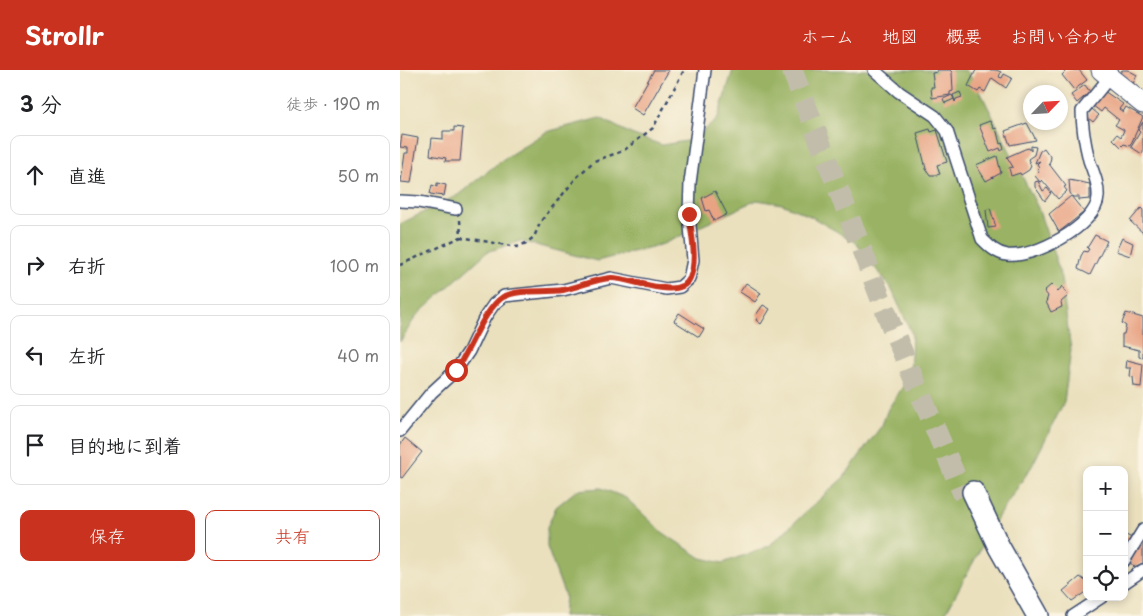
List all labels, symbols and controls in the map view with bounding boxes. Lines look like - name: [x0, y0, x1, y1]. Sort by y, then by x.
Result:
- text: Strollr: [25, 17, 104, 53]
- text: ホーム: [801, 22, 854, 49]
- text: 地図: [882, 22, 918, 49]
- text: 概要: [946, 22, 982, 49]
- text: お問い合わせ: [1010, 22, 1118, 49]
- north arrow: [1023, 85, 1068, 130]
- text: 3 分: [20, 87, 62, 119]
- text: 徒歩 · 190 m: [286, 91, 380, 115]
- icon: ahead: [21, 161, 49, 189]
- text: 直進: [68, 161, 106, 189]
- text: 50 m: [338, 163, 379, 187]
- route end: [678, 203, 701, 226]
- icon: right: [21, 251, 49, 279]
- text: 右折: [68, 251, 106, 279]
- text: 100 m: [330, 253, 379, 277]
- icon: left: [21, 341, 49, 369]
- text: 左折: [68, 341, 106, 369]
- text: 40 m: [337, 343, 379, 367]
- route start: [445, 359, 468, 382]
- icon: arrive: [21, 431, 49, 459]
- text: 目的地に到着: [68, 431, 182, 459]
- map controls: [1083, 466, 1128, 601]
- button: +: [1083, 466, 1128, 511]
- button: 保存: [20, 510, 195, 561]
- button: 共有: [205, 510, 380, 561]
- button: −: [1083, 511, 1128, 556]
- button: locate: [1083, 556, 1128, 601]

